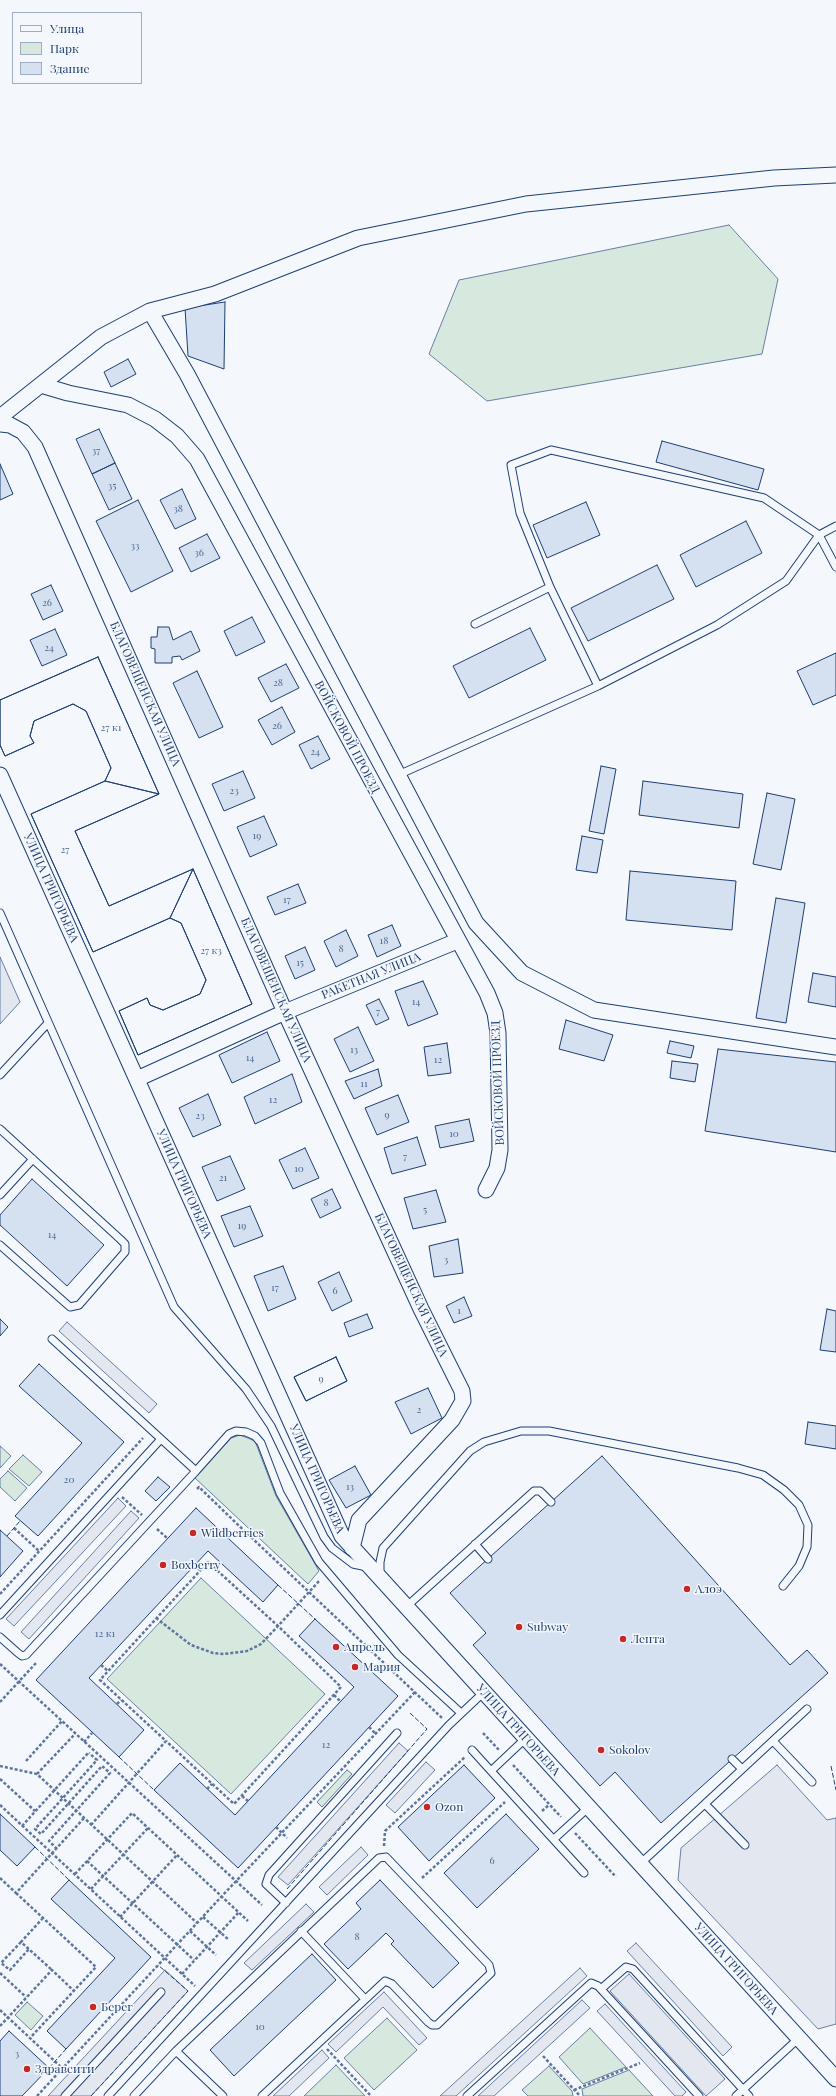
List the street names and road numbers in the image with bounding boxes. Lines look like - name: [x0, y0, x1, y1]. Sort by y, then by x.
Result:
- street label: БЛАГОВЕЩЕНСКАЯ УЛИЦА: [106, 619, 184, 769]
- street label: ВОЙСКОВОЙ ПРОЕЗД: [311, 678, 383, 796]
- street label: УЛИЦА ГРИГОРЬЕВА: [20, 831, 82, 945]
- street label: БЛАГОВЕЩЕНСКАЯ УЛИЦА: [237, 915, 315, 1065]
- street label: РАКЕТНАЯ УЛИЦА: [319, 950, 423, 1002]
- street label: ВОЙСКОВОЙ ПРОЕЗД: [489, 1020, 507, 1146]
- street label: УЛИЦА ГРИГОРЬЕВА: [153, 1127, 215, 1241]
- street label: БЛАГОВЕЩЕНСКАЯ УЛИЦА: [371, 1211, 451, 1359]
- street label: УЛИЦА ГРИГОРЬЕВА: [286, 1422, 348, 1536]
- street label: УЛИЦА ГРИГОРЬЕВА: [473, 1681, 563, 1779]
- street label: УЛИЦА ГРИГОРЬЕВА: [691, 1920, 781, 2018]

